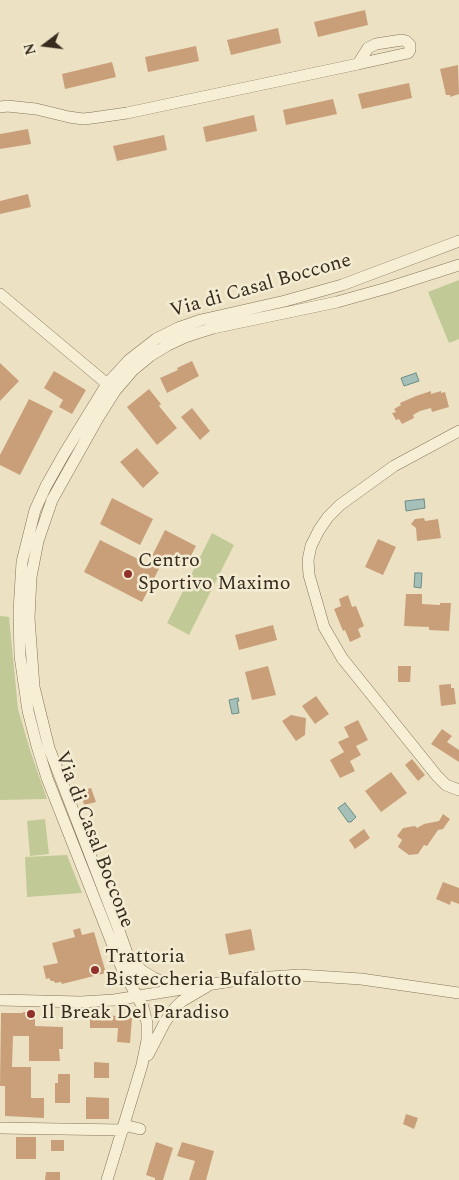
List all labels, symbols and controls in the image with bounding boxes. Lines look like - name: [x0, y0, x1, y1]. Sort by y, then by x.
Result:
- north arrow: [20, 20, 70, 70]
- text: N: [18, 41, 42, 57]
- street label: Via di Casal Boccone: [168, 250, 354, 324]
- place label: Centro Sportivo Maximo: [138, 550, 291, 597]
- marker: Centro Sportivo Maximo: [122, 568, 134, 580]
- street label: Via di Casal Boccone: [48, 748, 138, 932]
- place label: Trattoria Bisteccheria Bufalotto: [105, 946, 302, 993]
- marker: Trattoria Bisteccheria Bufalotto: [89, 964, 101, 976]
- place label: Il Break Del Paradiso: [41, 1002, 229, 1026]
- marker: Il Break Del Paradiso: [25, 1008, 37, 1020]

